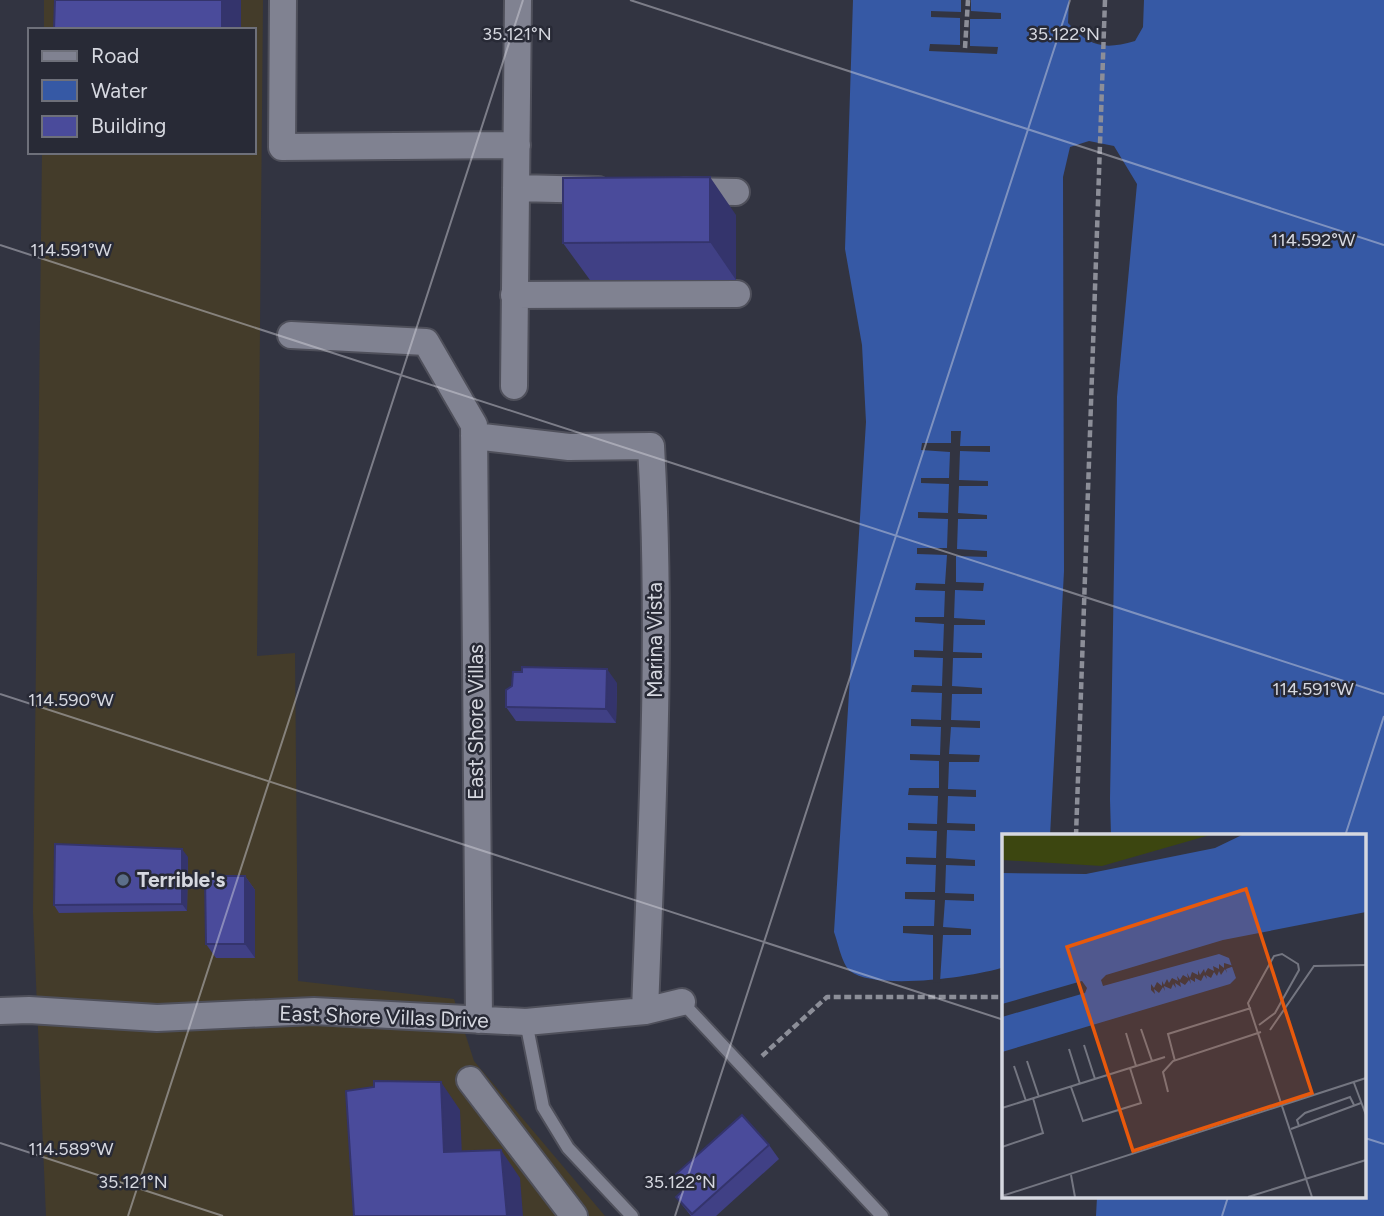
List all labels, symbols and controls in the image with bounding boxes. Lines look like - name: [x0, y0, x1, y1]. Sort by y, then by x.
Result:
- text: 35.121°N: [482, 23, 552, 45]
- text: 35.122°N: [1028, 23, 1100, 45]
- legend: [28, 28, 256, 154]
- text: Road: [91, 43, 139, 68]
- text: Water: [91, 78, 147, 103]
- text: Building: [91, 113, 166, 138]
- text: 114.592°W: [1271, 229, 1356, 251]
- text: 114.591°W: [30, 239, 113, 261]
- street label: Marina Vista: [642, 582, 667, 698]
- street label: East Shore Villas: [463, 644, 488, 800]
- text: 114.591°W: [1272, 678, 1355, 700]
- text: 114.590°W: [28, 689, 115, 711]
- inset map: [1002, 834, 1366, 1198]
- place label: Terrible's: [137, 867, 225, 892]
- marker: Terrible's: [115, 872, 131, 888]
- street label: East Shore Villas Drive: [279, 1000, 489, 1033]
- text: 114.589°W: [28, 1138, 114, 1160]
- text: 35.121°N: [98, 1171, 168, 1193]
- text: 35.122°N: [644, 1171, 716, 1193]

